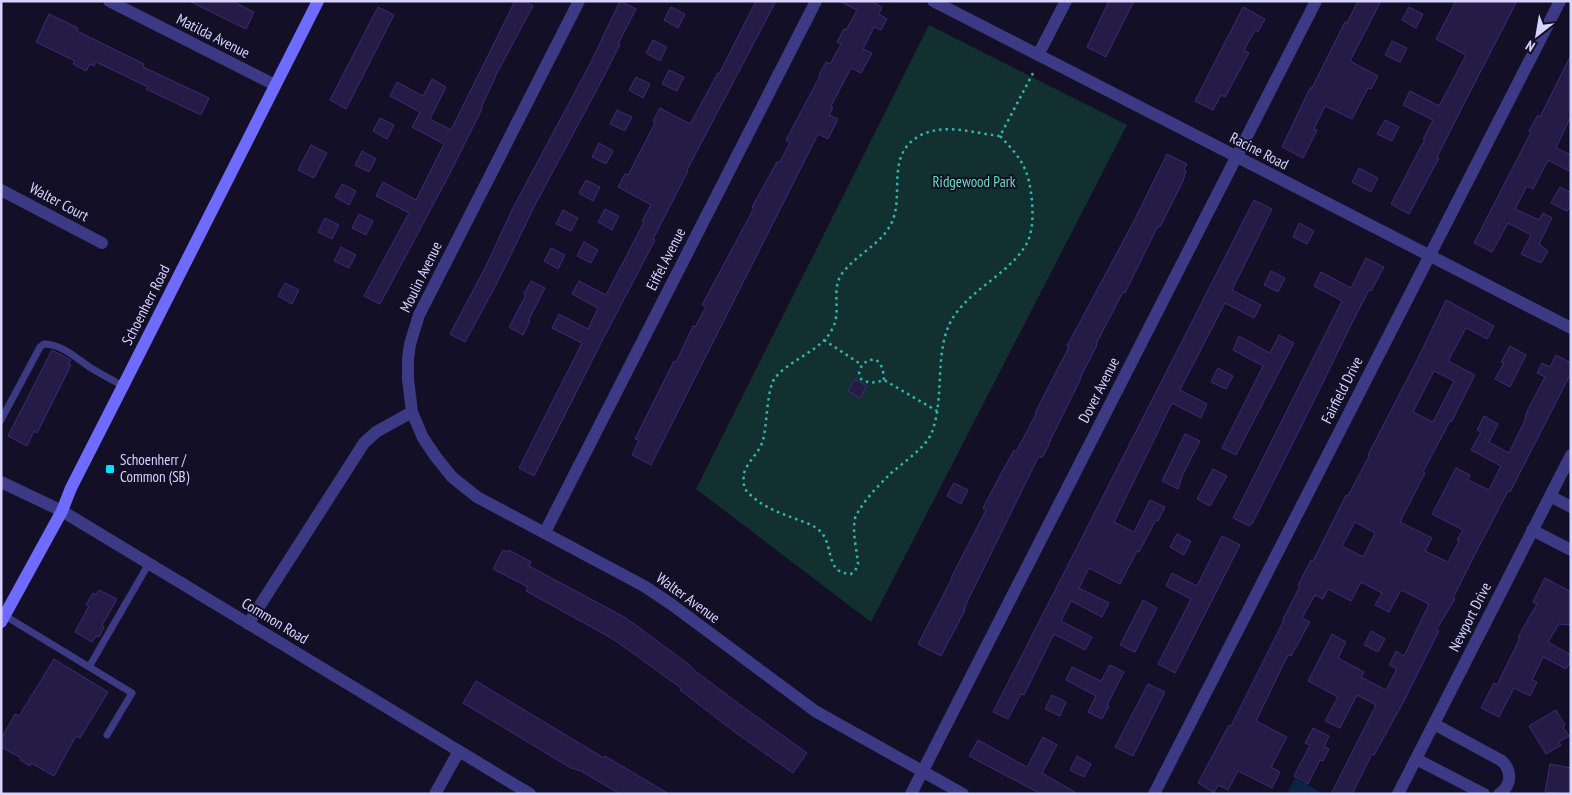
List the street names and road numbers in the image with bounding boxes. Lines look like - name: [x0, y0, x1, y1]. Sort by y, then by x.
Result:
- street label: Matilda Avenue: [173, 9, 253, 62]
- street label: Racine Road: [1227, 128, 1292, 173]
- street label: Walter Court: [26, 178, 92, 225]
- street label: Eiffel Avenue: [642, 224, 689, 293]
- street label: Moulin Avenue: [395, 238, 446, 315]
- street label: Schoenherr Road: [117, 262, 174, 348]
- street label: Fairfield Drive: [1317, 353, 1367, 426]
- street label: Dover Avenue: [1074, 354, 1123, 426]
- street label: Walter Avenue: [653, 568, 724, 627]
- street label: Newport Drive: [1444, 579, 1495, 655]
- street label: Common Road: [239, 593, 312, 648]

